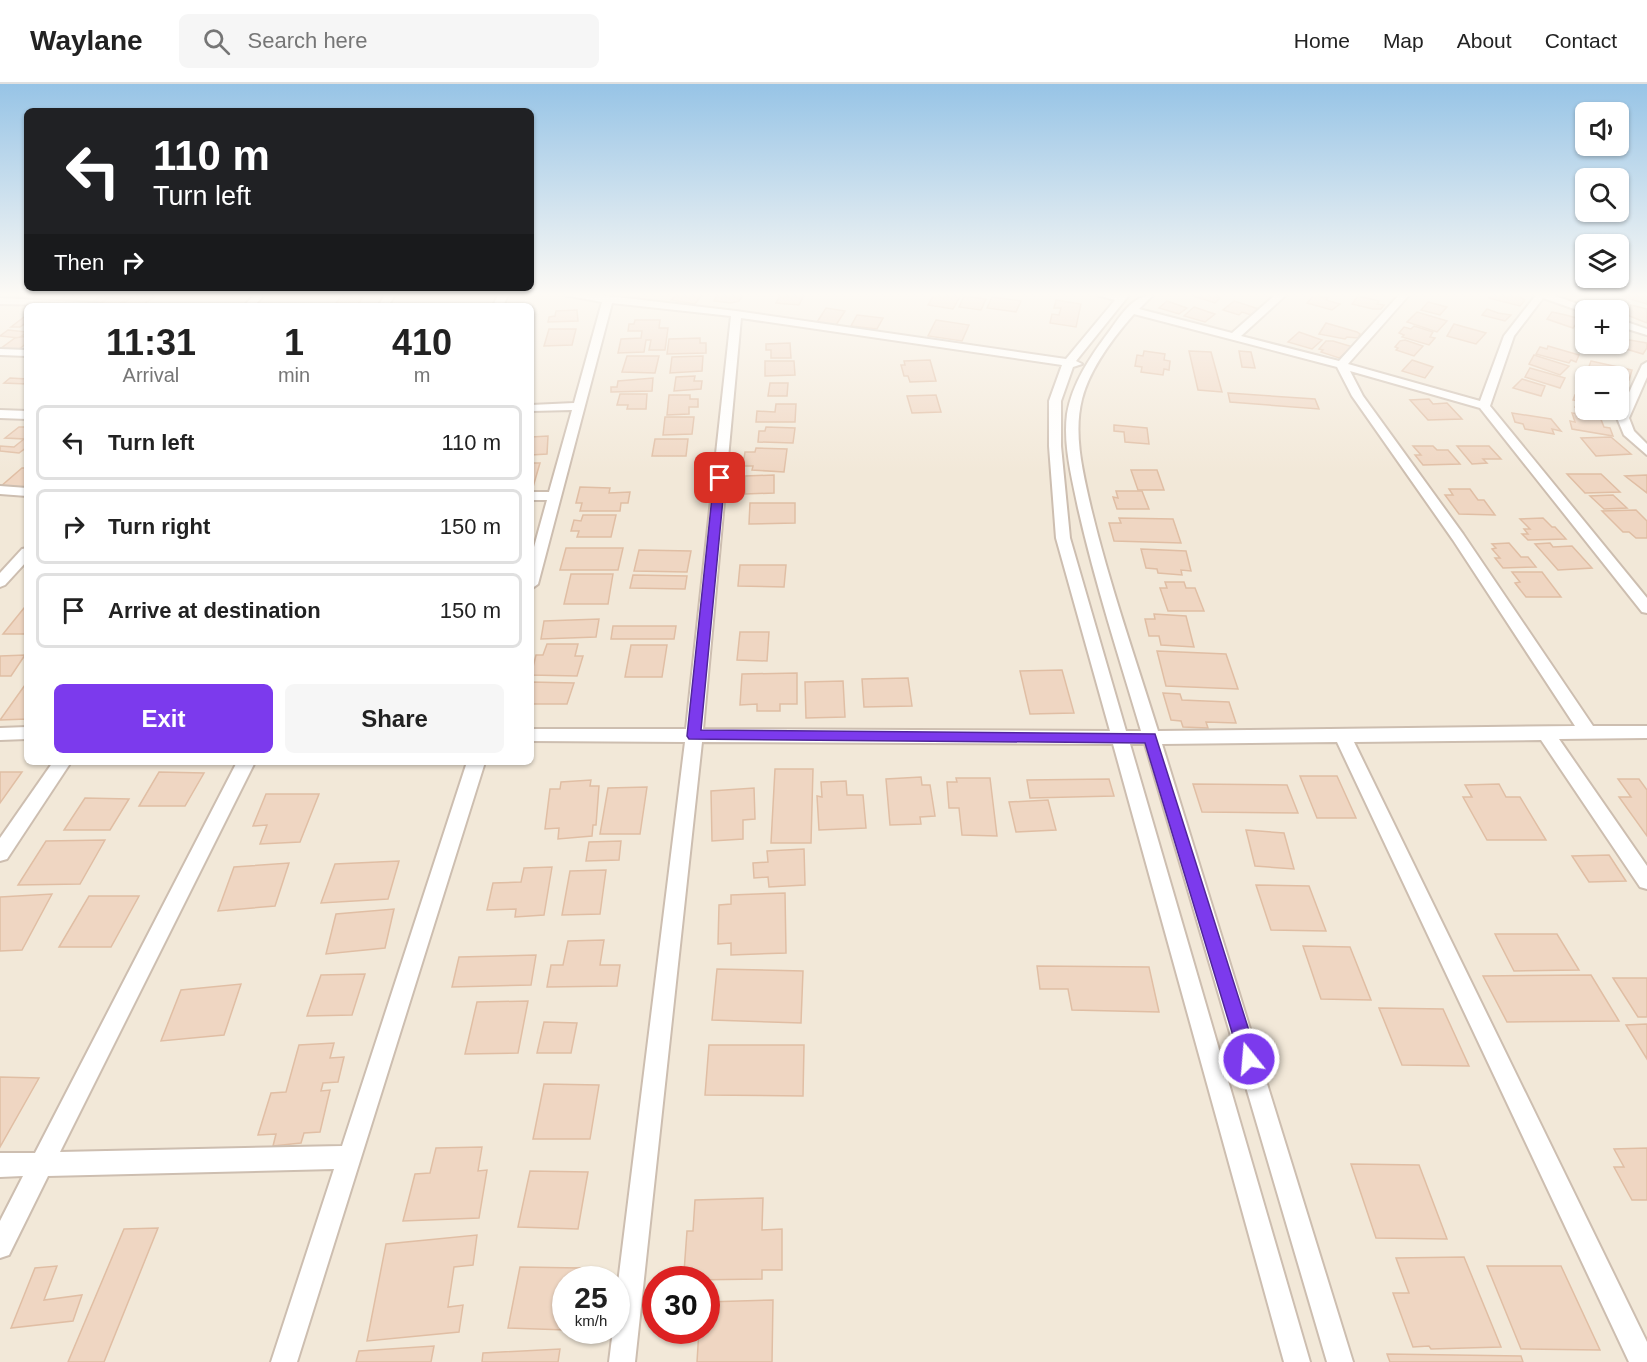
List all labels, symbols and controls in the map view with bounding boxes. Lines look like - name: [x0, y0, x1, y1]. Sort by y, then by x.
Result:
- search box: [179, 14, 599, 68]
- text: Waylane: [30, 25, 143, 56]
- icon: search: [200, 25, 233, 58]
- text: Search here: [248, 28, 367, 53]
- text: Home: [1294, 29, 1350, 52]
- text: Map: [1383, 29, 1424, 52]
- text: About: [1457, 29, 1512, 52]
- text: Contact: [1545, 29, 1617, 52]
- map controls: [1575, 102, 1629, 420]
- button: sound: [1575, 102, 1629, 156]
- icon: left: [54, 132, 132, 210]
- text: 110 m: [153, 132, 270, 179]
- button: search: [1575, 168, 1629, 222]
- text: Turn left: [153, 181, 251, 211]
- button: layers: [1575, 234, 1629, 288]
- icon: right: [116, 246, 149, 279]
- text: Then: [54, 250, 104, 275]
- button: +: [1575, 300, 1629, 354]
- text: 11:31: [106, 322, 196, 363]
- text: 1: [284, 322, 304, 363]
- text: 410: [392, 322, 452, 363]
- text: Arrival: [123, 364, 179, 386]
- text: min: [278, 364, 310, 386]
- text: m: [414, 364, 430, 386]
- button: −: [1575, 366, 1629, 420]
- icon: left: [57, 426, 90, 459]
- text: Turn left: [108, 430, 194, 455]
- text: 110 m: [441, 430, 501, 455]
- pin: [694, 452, 745, 503]
- icon: arrive: [703, 461, 736, 494]
- icon: right: [57, 510, 90, 543]
- text: Turn right: [108, 514, 210, 539]
- text: 150 m: [440, 514, 501, 539]
- icon: arrive: [57, 594, 90, 627]
- text: Arrive at destination: [108, 598, 321, 623]
- text: 150 m: [440, 598, 501, 623]
- button: Exit: [54, 684, 273, 753]
- button: Share: [285, 684, 504, 753]
- position arrow: [1217, 1027, 1281, 1091]
- speed limit sign: 30: [642, 1266, 720, 1344]
- text: 25: [574, 1281, 608, 1314]
- text: km/h: [575, 1312, 607, 1329]

